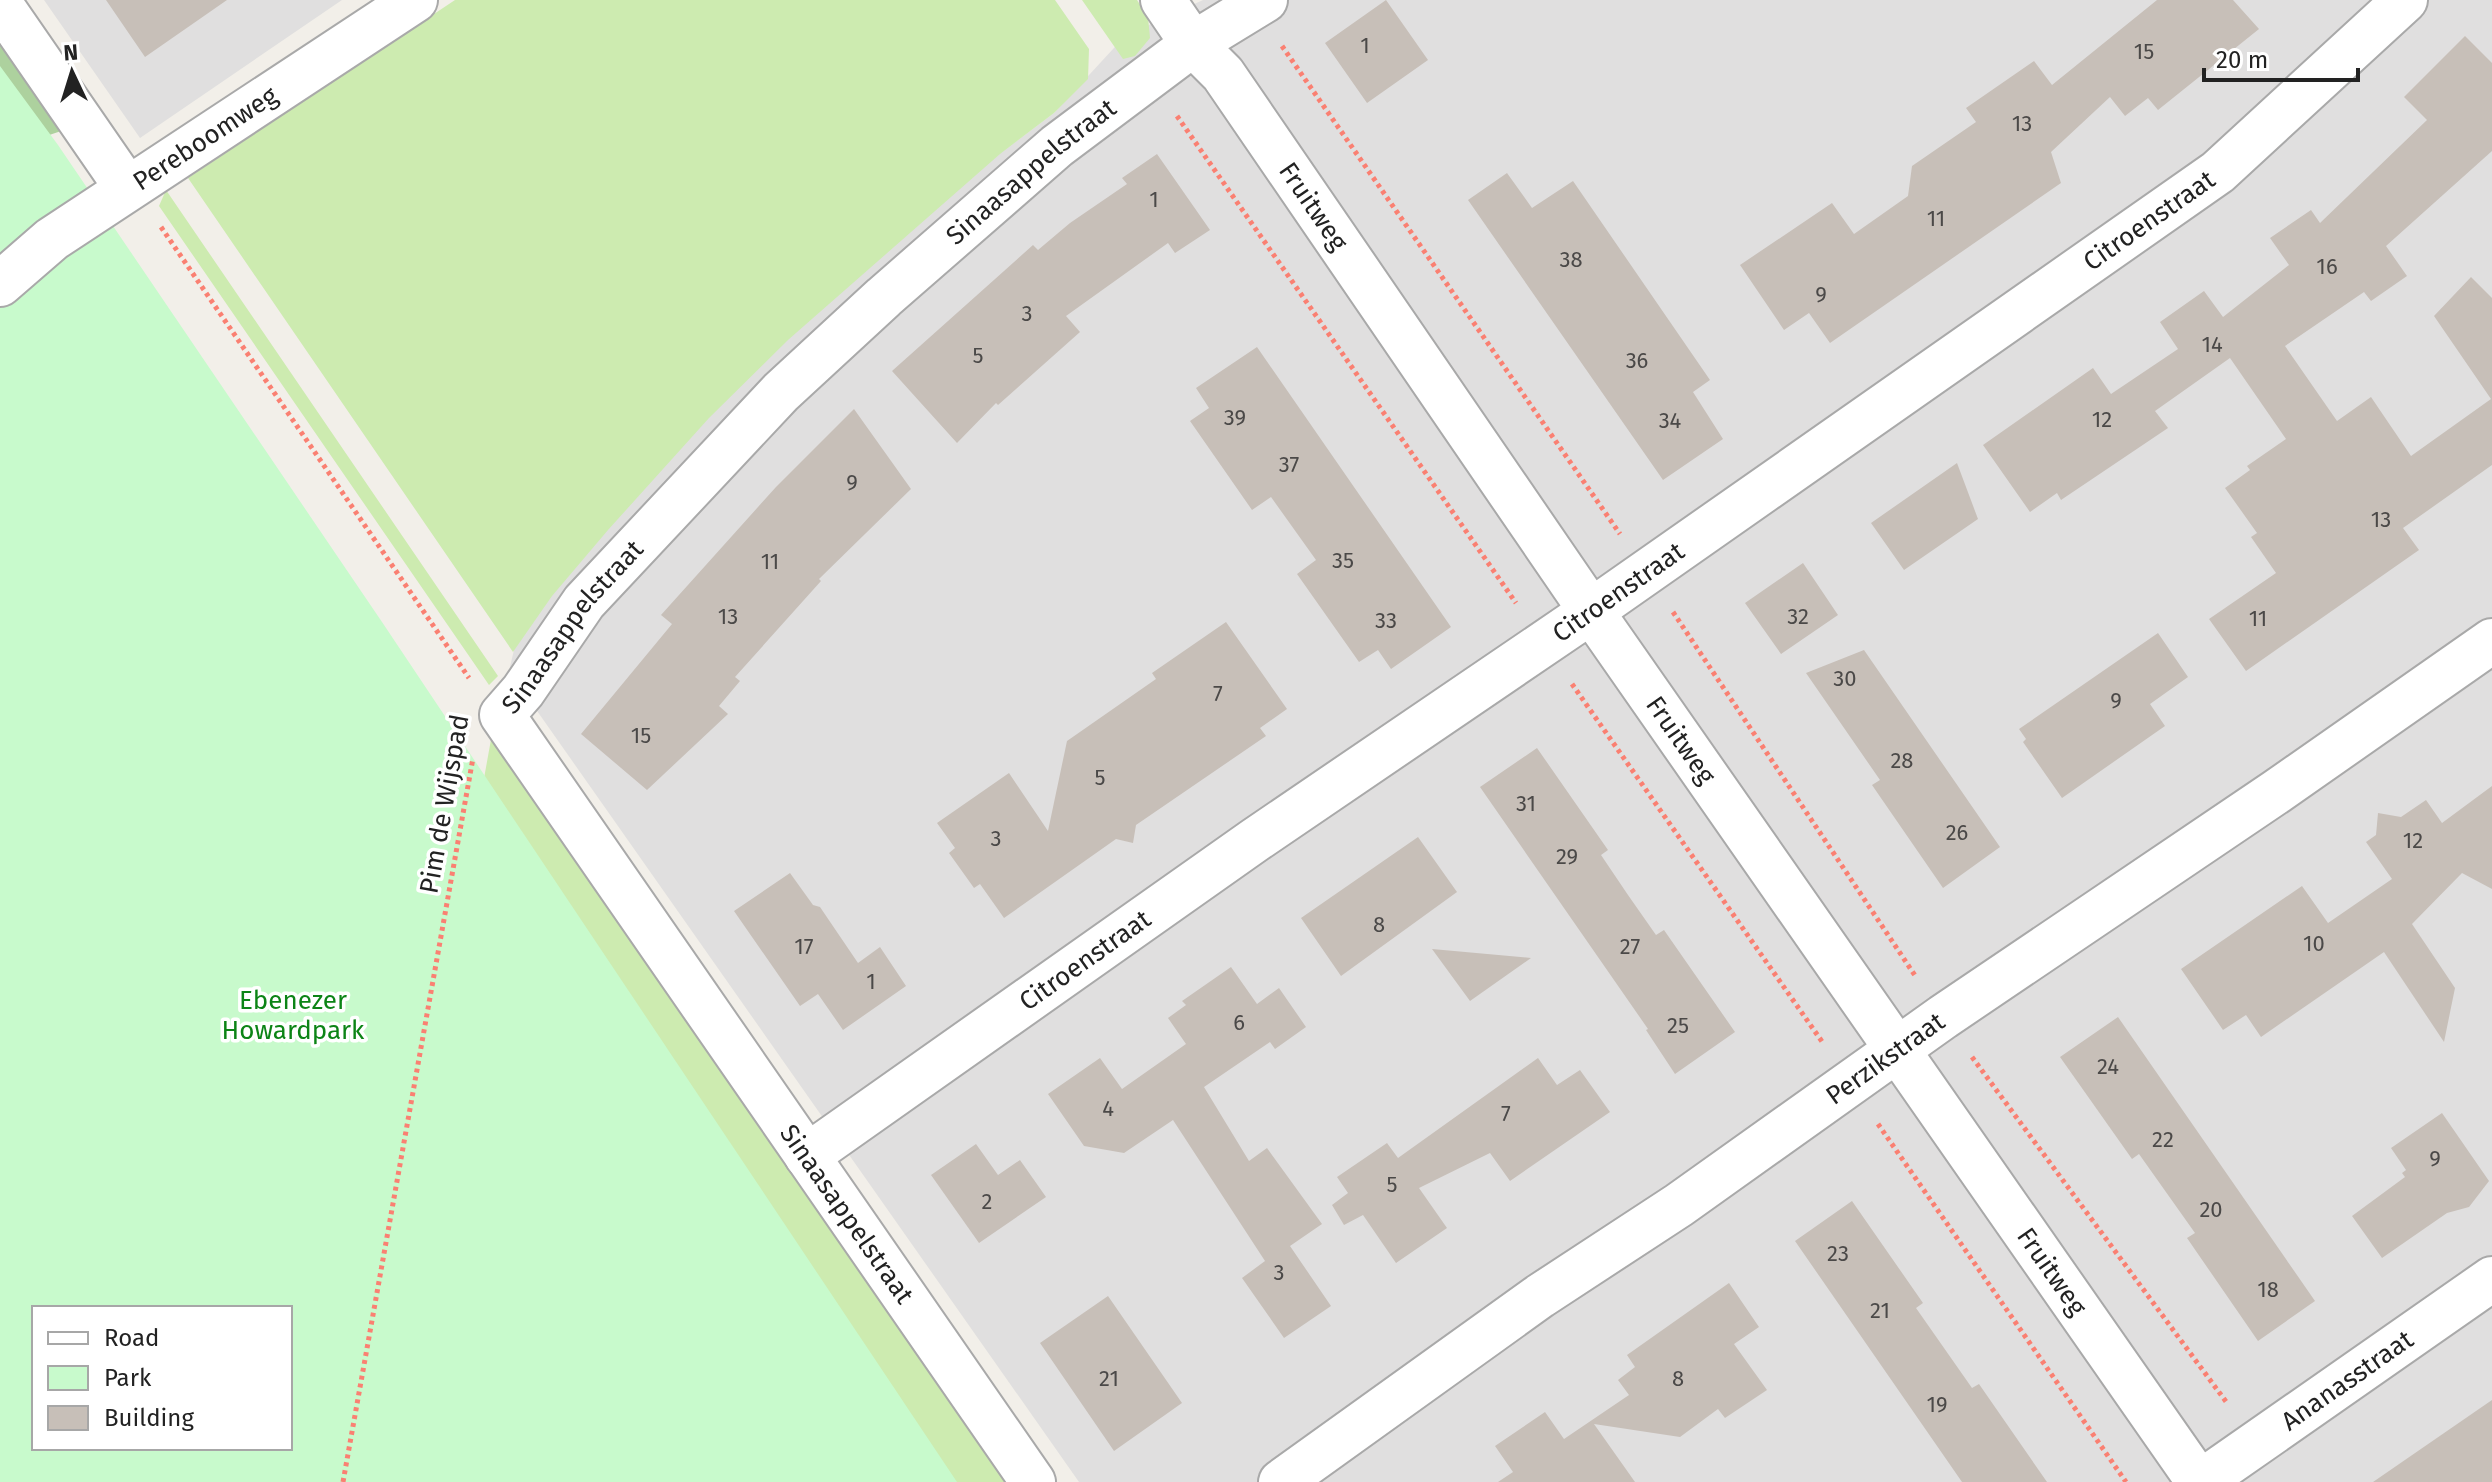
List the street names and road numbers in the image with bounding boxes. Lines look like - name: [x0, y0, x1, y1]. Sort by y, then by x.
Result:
- street label: Pereboomweg: [127, 80, 284, 197]
- street label: Sinaasappelstraat: [940, 92, 1123, 252]
- street label: Fruitweg: [1272, 156, 1355, 257]
- street label: Citroenstraat: [2078, 164, 2221, 277]
- street label: Sinaasappelstraat: [496, 534, 650, 720]
- street label: Citroenstraat: [1547, 535, 1691, 649]
- street label: Fruitweg: [1639, 690, 1722, 791]
- street label: Pim de Wijspad: [413, 712, 476, 896]
- street label: Citroenstraat: [1014, 903, 1157, 1017]
- street label: Perzikstraat: [1820, 1006, 1951, 1111]
- street label: Sinaasappelstraat: [773, 1119, 920, 1310]
- street label: Fruitweg: [2010, 1222, 2093, 1322]
- street label: Ananasstraat: [2275, 1324, 2420, 1437]

